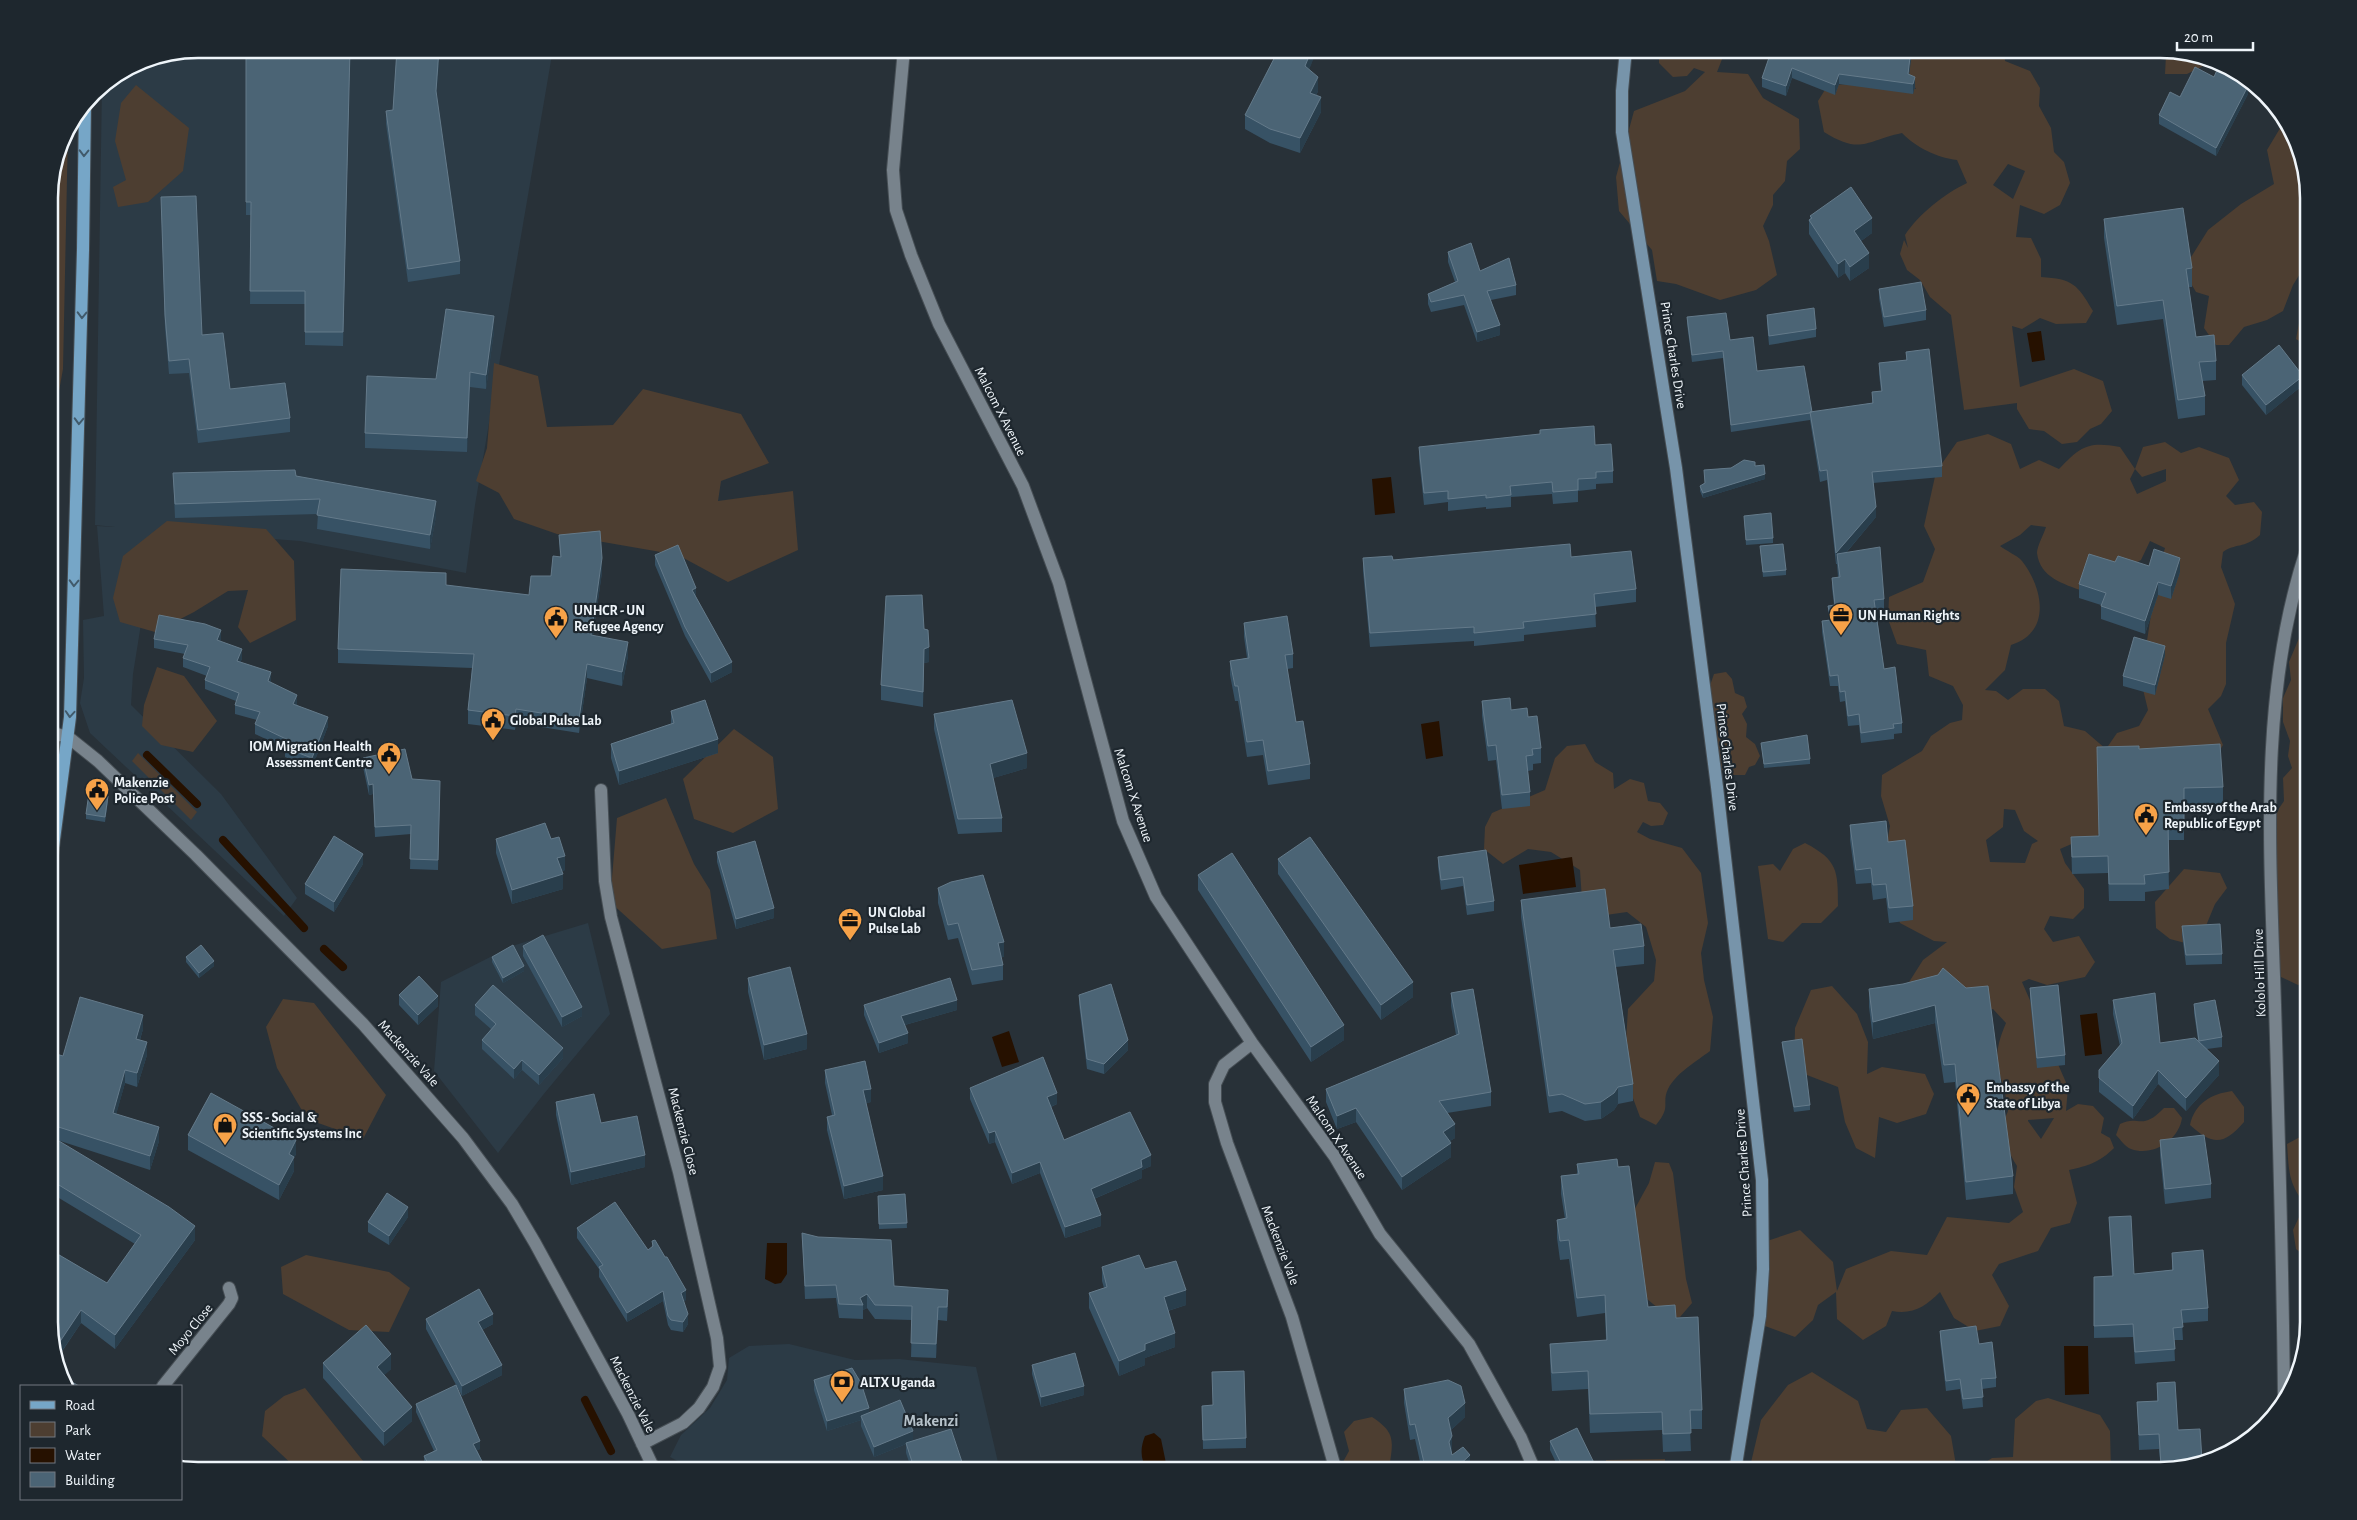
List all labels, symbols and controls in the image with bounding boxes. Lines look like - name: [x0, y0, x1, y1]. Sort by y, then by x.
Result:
- scale bar: [2177, 20, 2253, 52]
- text: 20 m: [2184, 30, 2213, 45]
- one-way arrow: [79, 149, 89, 157]
- street label: Prince Charles Drive: [1658, 301, 1688, 410]
- one-way arrow: [77, 312, 87, 319]
- street label: Malcom X Avenue: [972, 365, 1029, 458]
- one-way arrow: [74, 418, 84, 425]
- one-way arrow: [69, 580, 80, 588]
- office icon: UN Human Rights: [1828, 602, 1854, 636]
- place label: UNHCR - UN Refugee Agency: [574, 604, 664, 634]
- public building icon: UNHCR - UN Refugee Agency: [543, 605, 569, 639]
- place label: UN Human Rights: [1858, 609, 1960, 623]
- street label: Prince Charles Drive: [1713, 703, 1741, 812]
- public building icon: Global Pulse Lab: [480, 707, 506, 741]
- one-way arrow: [65, 710, 76, 718]
- place label: Global Pulse Lab: [510, 714, 602, 728]
- place label: IOM Migration Health Assessment Centre: [249, 740, 372, 770]
- public building icon: IOM Migration Health Assessment Centre: [376, 741, 402, 775]
- street label: Malcom X Avenue: [1111, 747, 1155, 844]
- place label: Makenzie Police Post: [114, 776, 174, 806]
- public building icon: Makenzie Police Post: [84, 777, 110, 811]
- place label: Embassy of the Arab Republic of Egypt: [2164, 801, 2277, 831]
- public building icon: Embassy of the Arab Republic of Egypt: [2133, 802, 2159, 836]
- place label: UN Global Pulse Lab: [868, 906, 925, 936]
- office icon: UN Global Pulse Lab: [837, 907, 863, 941]
- street label: Kololo Hill Drive: [2251, 928, 2269, 1017]
- street label: Mackenzie Vale: [375, 1018, 442, 1090]
- place label: Embassy of the State of Libya: [1986, 1081, 2070, 1111]
- public building icon: Embassy of the State of Libya: [1955, 1082, 1981, 1116]
- street label: Mackenzie Close: [665, 1086, 701, 1176]
- street label: Malcom X Avenue: [1303, 1093, 1369, 1182]
- street label: Prince Charles Drive: [1733, 1108, 1755, 1217]
- place label: SSS - Social & Scientific Systems Inc: [242, 1111, 362, 1141]
- shop icon: SSS - Social & Scientific Systems Inc: [212, 1112, 238, 1146]
- street label: Mackenzie Vale: [1258, 1204, 1302, 1287]
- street label: Moyo Close: [166, 1301, 216, 1358]
- street label: Mackenzie Vale: [607, 1354, 657, 1435]
- bank icon: ALTX Uganda: [829, 1369, 855, 1403]
- place label: ALTX Uganda: [860, 1376, 936, 1390]
- legend: [20, 1385, 182, 1500]
- text: Road: [65, 1398, 95, 1413]
- district label: Makenzi: [904, 1413, 958, 1429]
- text: Park: [65, 1423, 91, 1438]
- text: Water: [65, 1448, 101, 1463]
- text: Building: [65, 1473, 115, 1488]

